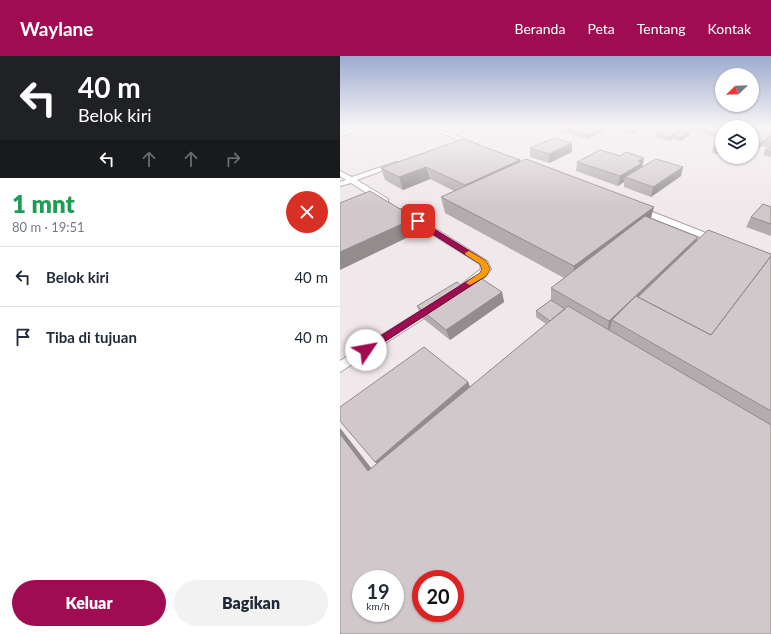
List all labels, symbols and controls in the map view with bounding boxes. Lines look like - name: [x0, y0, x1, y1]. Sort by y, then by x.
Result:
- text: Waylane: [20, 17, 93, 40]
- text: Beranda: [515, 20, 565, 37]
- text: Peta: [587, 20, 615, 37]
- text: Tentang: [637, 20, 686, 37]
- text: Kontak: [708, 20, 751, 37]
- north arrow: [715, 68, 759, 112]
- map controls: [715, 68, 759, 164]
- text: 40 m: [78, 70, 141, 104]
- icon: left: [12, 72, 64, 124]
- text: Belok kiri: [78, 104, 152, 126]
- button: layers: [715, 120, 759, 164]
- icon: left: [96, 148, 118, 170]
- icon: ahead: [138, 148, 160, 170]
- icon: ahead: [180, 148, 202, 170]
- icon: right: [222, 148, 244, 170]
- text: 1 mnt: [12, 189, 75, 218]
- button: close: [286, 191, 328, 233]
- pin: [401, 204, 435, 238]
- icon: arrive: [407, 210, 429, 232]
- text: 80 m · 19:51: [12, 219, 85, 235]
- icon: left: [12, 266, 34, 288]
- text: Belok kiri: [46, 268, 109, 286]
- text: 40 m: [294, 268, 328, 286]
- icon: arrive: [12, 326, 34, 348]
- text: Tiba di tujuan: [46, 328, 137, 346]
- text: 40 m: [294, 328, 328, 346]
- position arrow: [345, 329, 387, 371]
- speed limit sign: 20: [412, 570, 464, 622]
- text: 19: [366, 579, 390, 603]
- button: Keluar: [12, 580, 166, 626]
- button: Bagikan: [174, 580, 328, 626]
- text: km/h: [366, 600, 390, 612]

